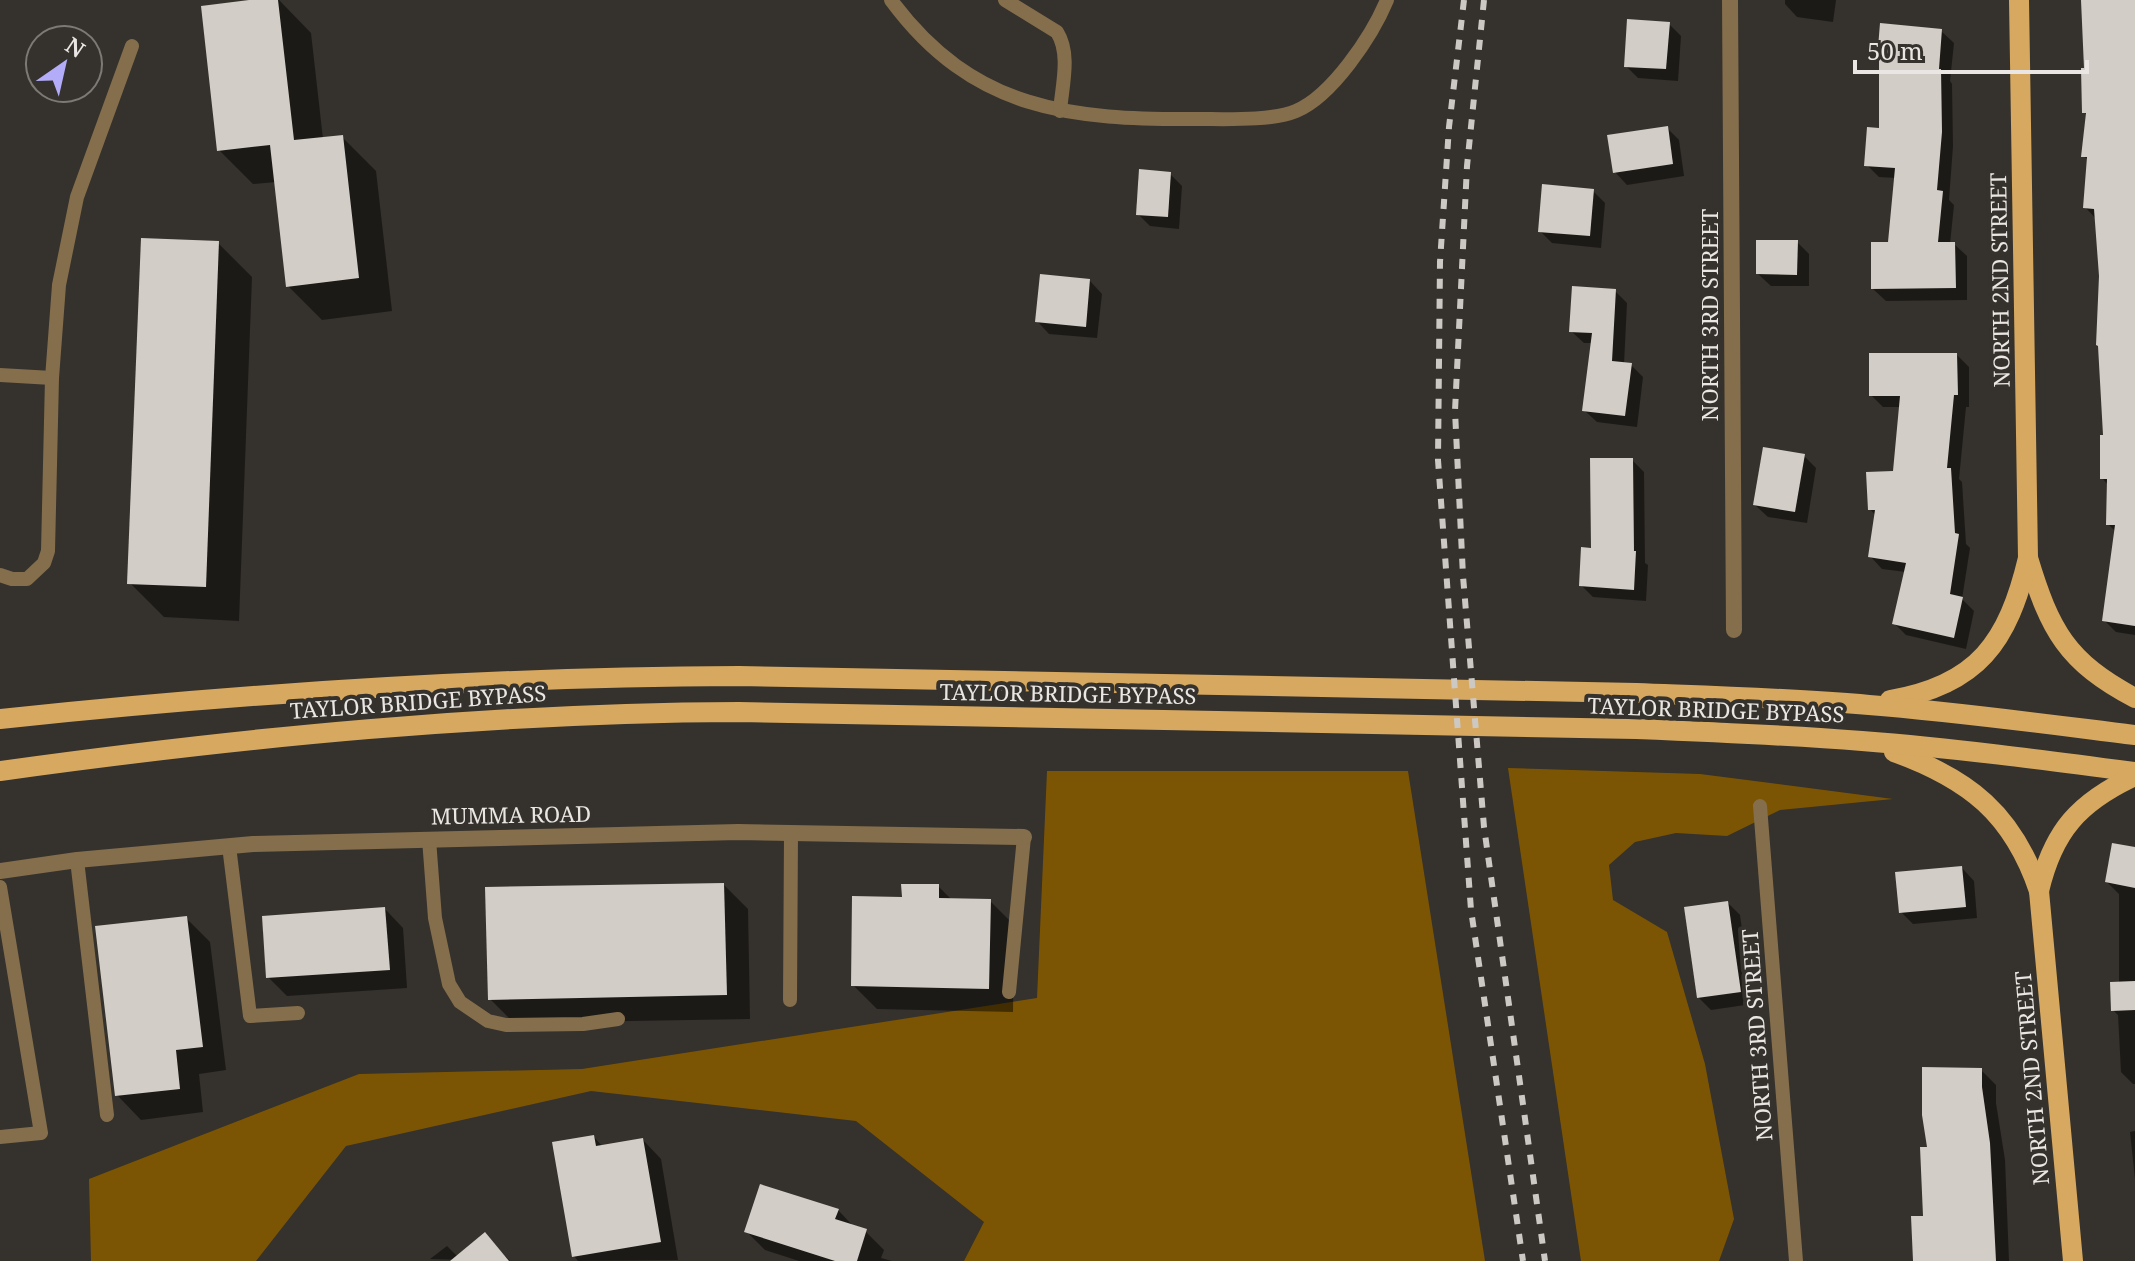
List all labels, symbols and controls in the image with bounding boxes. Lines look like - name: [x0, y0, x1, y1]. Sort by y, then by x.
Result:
- north arrow: [24, 24, 104, 104]
- scale bar: [1855, 24, 2087, 74]
- text: N: [60, 29, 91, 64]
- text: 50 m: [1867, 34, 1923, 67]
- street label: NORTH 2ND STREET: [1982, 172, 2016, 388]
- street label: NORTH 3RD STREET: [1694, 208, 1724, 421]
- street label: TAYLOR BRIDGE BYPASS: [939, 676, 1197, 710]
- street label: TAYLOR BRIDGE BYPASS: [289, 677, 547, 725]
- street label: TAYLOR BRIDGE BYPASS: [1587, 690, 1845, 728]
- street label: MUMMA ROAD: [431, 798, 591, 830]
- street label: NORTH 3RD STREET: [1734, 928, 1778, 1142]
- street label: NORTH 2ND STREET: [2007, 969, 2055, 1186]

